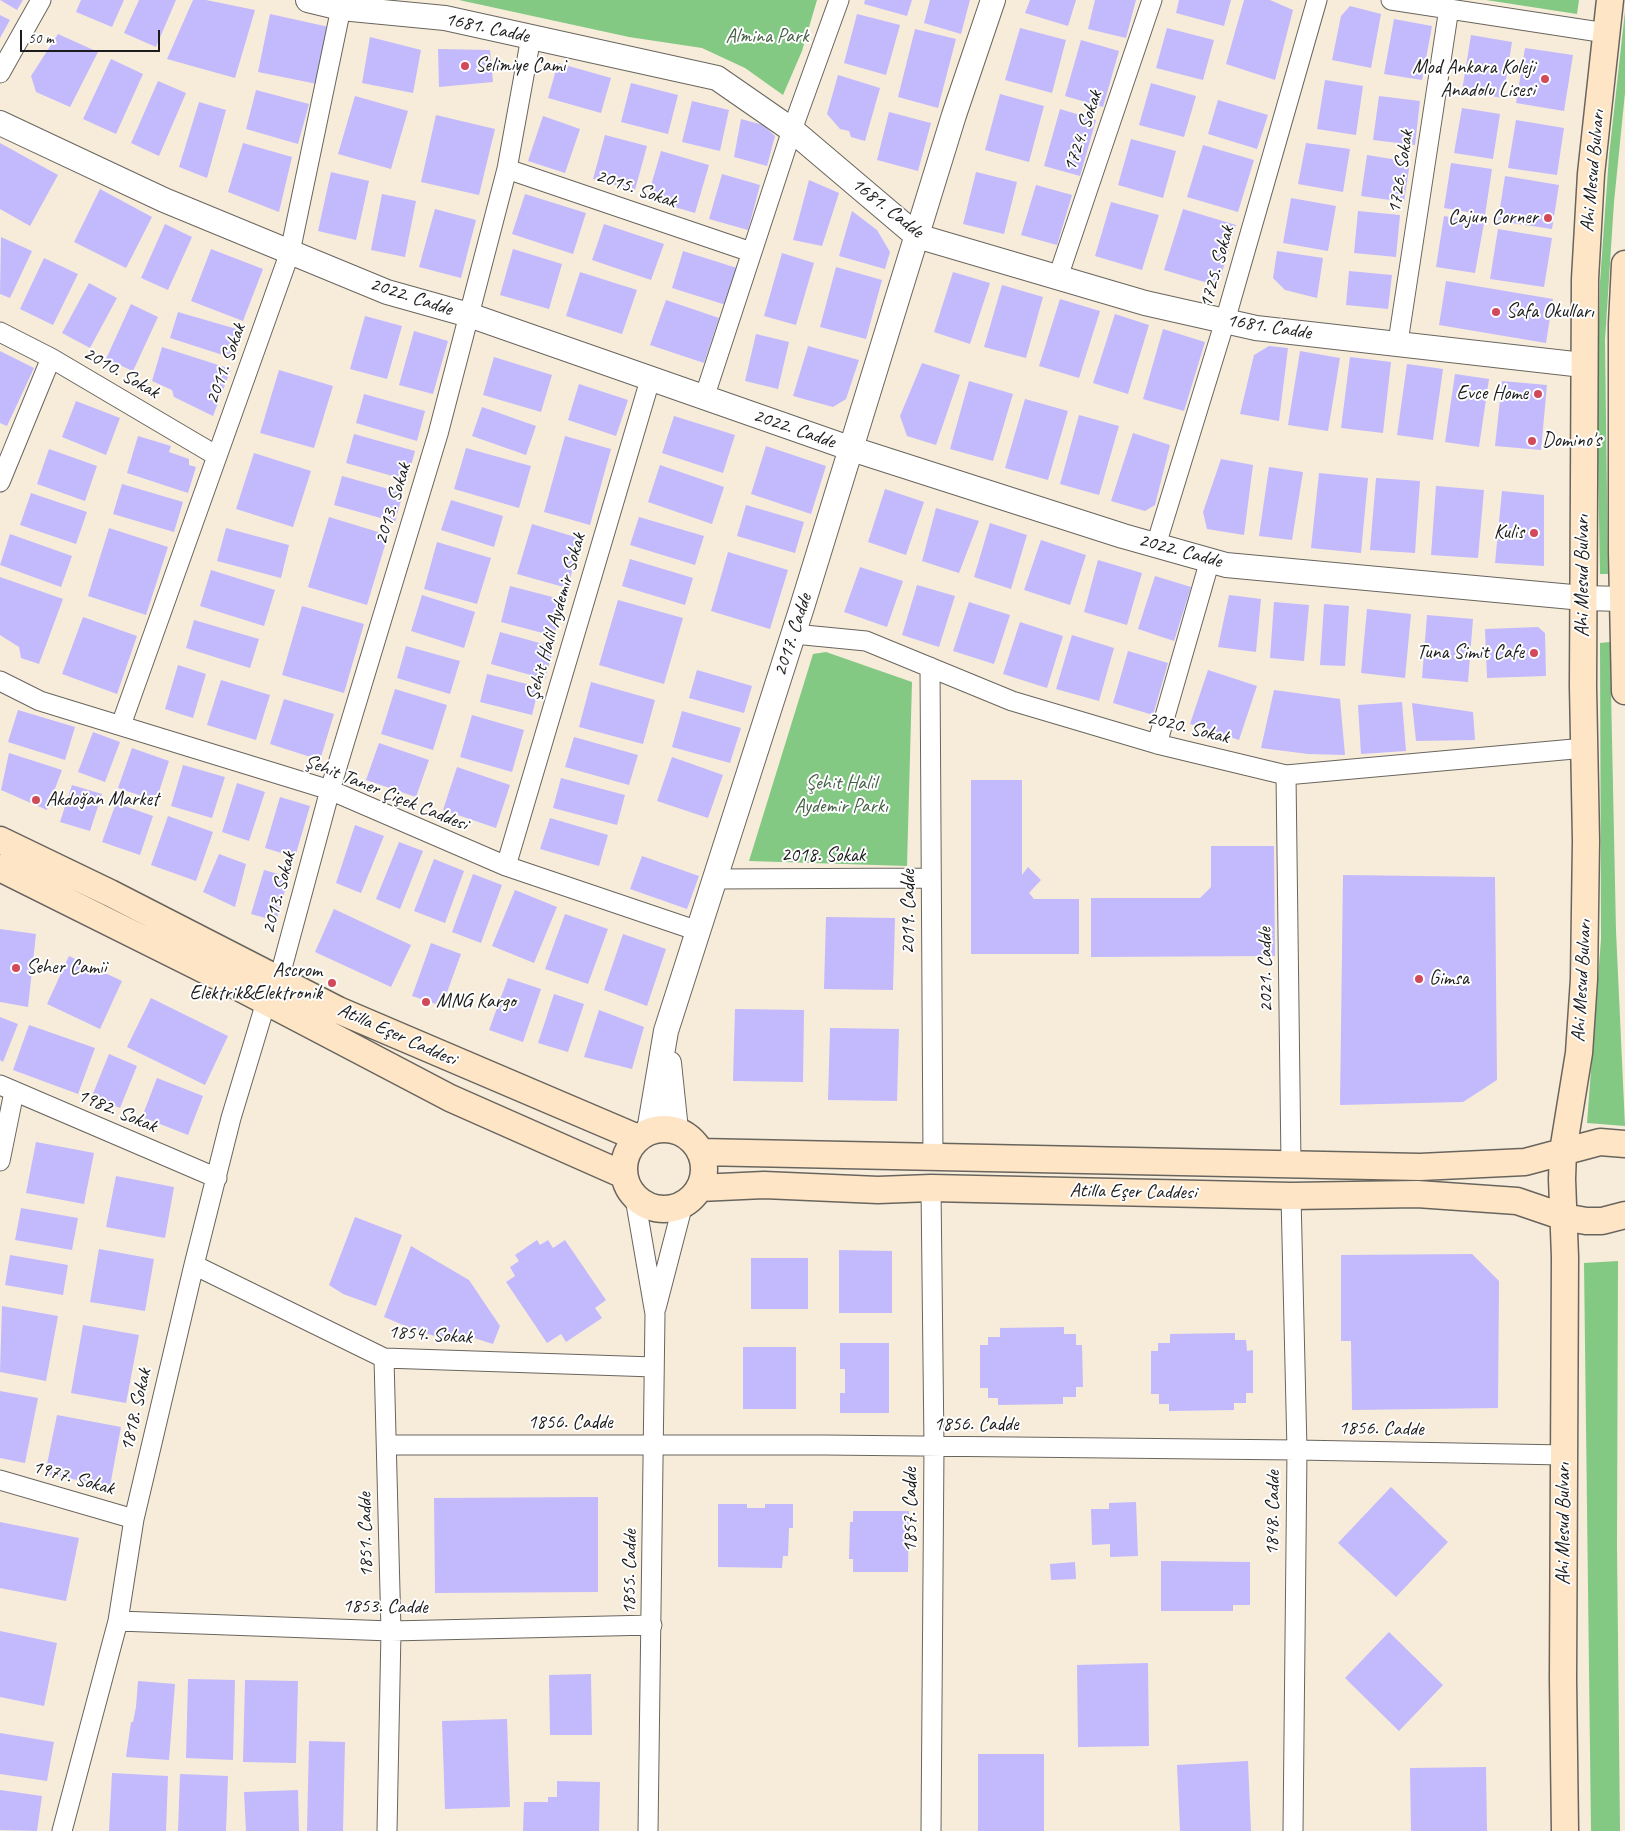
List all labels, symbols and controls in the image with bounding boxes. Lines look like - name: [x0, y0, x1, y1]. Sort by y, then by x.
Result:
- street label: 1681. Cadde: [443, 7, 531, 49]
- scale bar: [22, 20, 162, 52]
- park label: Almina Park: [726, 25, 808, 49]
- text: 50 m: [28, 29, 54, 48]
- place label: Selimiye Cami: [475, 54, 565, 78]
- place label: Mod Ankara Koleji Anadolu Lisesi: [1412, 56, 1535, 103]
- marker: Selimiye Cami: [459, 60, 471, 72]
- marker: Mod Ankara Koleji Anadolu Lisesi: [1539, 73, 1551, 85]
- street label: 1724. Sokak: [1058, 87, 1108, 175]
- street label: Ahi Mesud Bulvarı: [1576, 109, 1610, 233]
- street label: 1726. Sokak: [1383, 129, 1419, 215]
- street label: 2015. Sokak: [592, 164, 680, 214]
- street label: 1681. Cadde: [846, 172, 928, 244]
- place label: Cajun Corner: [1448, 206, 1538, 230]
- marker: Cajun Corner: [1542, 212, 1554, 224]
- street label: 1725. Sokak: [1194, 223, 1240, 311]
- street label: 2022. Cadde: [367, 272, 455, 322]
- place label: Safa Okulları: [1506, 300, 1594, 324]
- marker: Safa Okulları: [1490, 306, 1502, 318]
- street label: 1681. Cadde: [1225, 308, 1313, 346]
- street label: 2011. Sokak: [200, 320, 252, 408]
- street label: 2010. Sokak: [79, 342, 163, 404]
- place label: Evce Home: [1457, 382, 1528, 406]
- marker: Evce Home: [1532, 388, 1544, 400]
- street label: 2022. Cadde: [750, 404, 838, 454]
- place label: Domino's: [1542, 429, 1601, 453]
- marker: Domino's: [1526, 435, 1538, 447]
- street label: 2013. Sokak: [369, 460, 417, 548]
- street label: Ahi Mesud Bulvarı: [1571, 515, 1595, 637]
- place label: Kulis: [1494, 521, 1524, 545]
- marker: Kulis: [1528, 527, 1540, 539]
- street label: 2022. Cadde: [1136, 528, 1224, 574]
- street label: Şehit Halil Aydemir Sokak: [521, 530, 591, 704]
- street label: 2017. Cadde: [768, 591, 818, 679]
- place label: Tuna Simit Cafe: [1417, 641, 1524, 665]
- marker: Tuna Simit Cafe: [1528, 647, 1540, 659]
- street label: 2020. Sokak: [1144, 706, 1232, 750]
- street label: Şehit Taner Çiçek Caddesi: [301, 749, 471, 837]
- park label: Şehit Halil Aydemir Parkı: [794, 772, 888, 819]
- place label: Akdoğan Market: [46, 788, 159, 812]
- marker: Akdoğan Market: [30, 794, 42, 806]
- street label: 2018. Sokak: [781, 844, 865, 868]
- street label: 2013. Sokak: [257, 849, 301, 937]
- street label: 2019. Cadde: [897, 869, 921, 955]
- street label: Ahi Mesud Bulvarı: [1567, 919, 1597, 1043]
- street label: 2021. Cadde: [1253, 927, 1279, 1013]
- place label: Seher Camii: [26, 956, 106, 980]
- place label: Ascrom Elektrik&Elektronik: [189, 959, 322, 1006]
- marker: Seher Camii: [10, 962, 22, 974]
- place label: Gimsa: [1429, 967, 1469, 991]
- marker: Gimsa: [1413, 973, 1425, 985]
- marker: Ascrom Elektrik&Elektronik: [326, 977, 338, 989]
- place label: MNG Kargo: [436, 990, 516, 1014]
- marker: MNG Kargo: [420, 996, 432, 1008]
- street label: Atilla Eşer Caddesi: [334, 998, 460, 1072]
- street label: 1982. Sokak: [74, 1084, 160, 1138]
- street label: Atilla Eşer Caddesi: [1069, 1179, 1197, 1205]
- street label: 1854. Sokak: [387, 1320, 473, 1350]
- street label: 1818. Sokak: [115, 1366, 157, 1454]
- street label: 1856. Cadde: [527, 1411, 613, 1435]
- street label: 1856. Cadde: [933, 1413, 1019, 1437]
- street label: 1856. Cadde: [1338, 1416, 1424, 1442]
- street label: 1977. Sokak: [29, 1455, 117, 1501]
- street label: Ahi Mesud Bulvarı: [1552, 1463, 1576, 1585]
- street label: 1857. Cadde: [899, 1467, 923, 1553]
- street label: 1848. Cadde: [1260, 1470, 1286, 1556]
- street label: 1851. Cadde: [353, 1492, 379, 1578]
- street label: 1855. Cadde: [617, 1529, 643, 1615]
- street label: 1853. Cadde: [342, 1594, 428, 1620]

